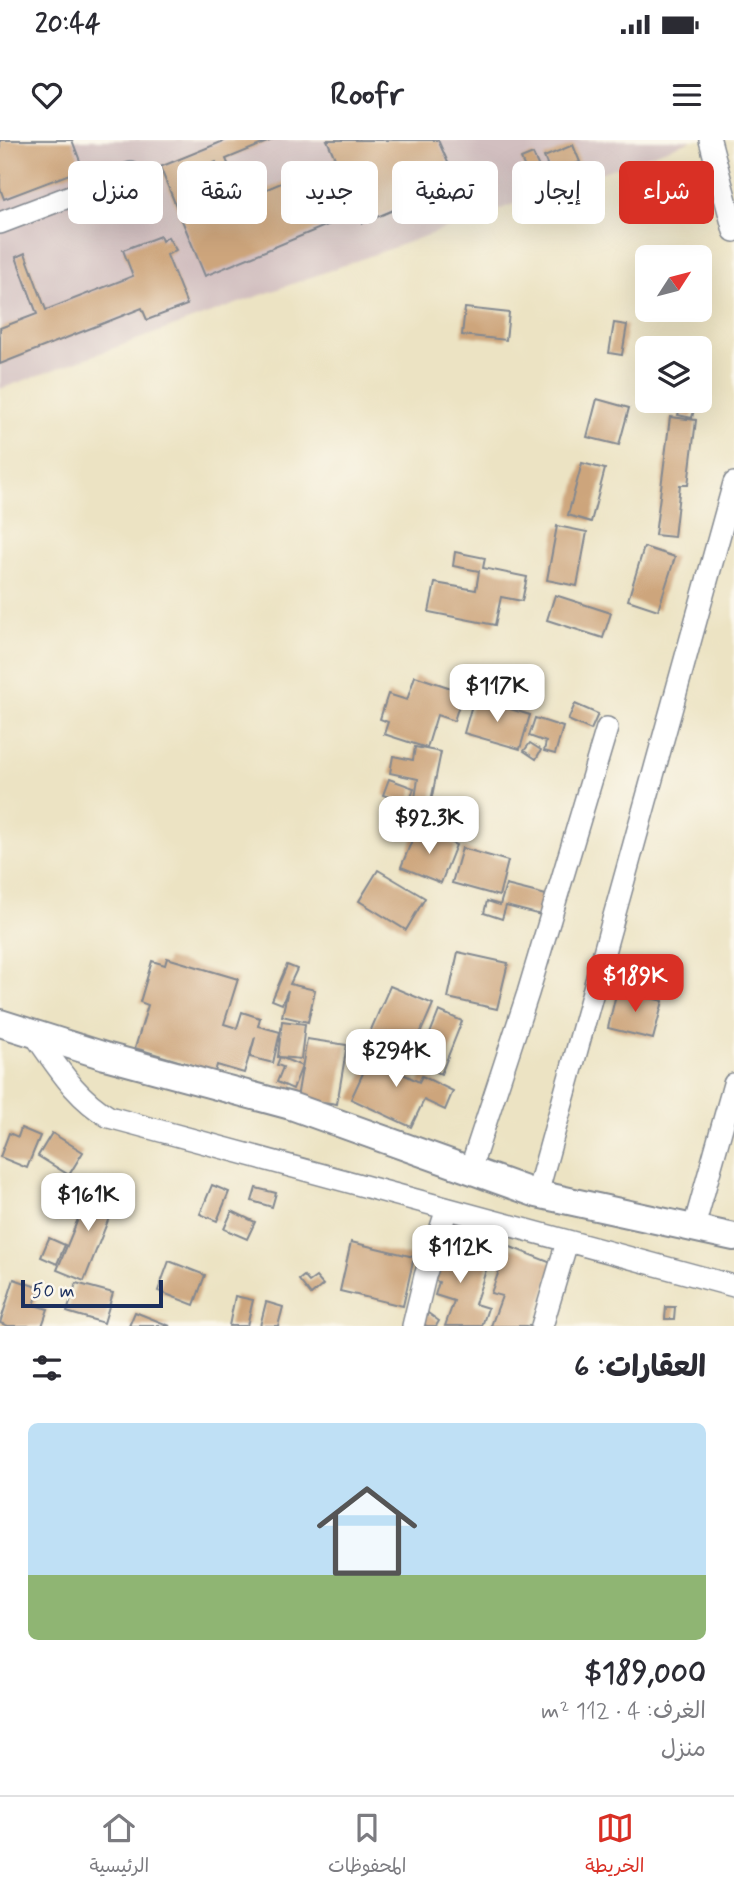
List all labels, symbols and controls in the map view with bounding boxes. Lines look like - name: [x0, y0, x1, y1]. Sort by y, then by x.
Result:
- text: 20:44: [35, 8, 100, 42]
- text: Roofr: [330, 74, 404, 116]
- icon: heart: [28, 76, 66, 114]
- icon: menu: [668, 76, 706, 114]
- chip: منزل: [68, 161, 163, 224]
- chip: شقة: [177, 161, 267, 224]
- chip: جديد: [281, 161, 378, 224]
- chip: تصفية: [392, 161, 498, 224]
- chip: إيجار: [512, 161, 605, 224]
- chip: شراء: [619, 161, 714, 224]
- north arrow: [635, 245, 712, 322]
- map controls: [635, 245, 712, 413]
- button: layers: [635, 336, 712, 413]
- pin: $117K: [448, 664, 546, 724]
- text: $117K: [466, 672, 528, 702]
- pin: $92.3K: [372, 796, 486, 856]
- text: $92.3K: [395, 804, 463, 834]
- pin: $189K: [586, 954, 684, 1014]
- text: $189K: [603, 962, 667, 992]
- pin: $294K: [347, 1030, 445, 1089]
- text: $294K: [362, 1037, 430, 1067]
- pin: $161K: [39, 1174, 137, 1233]
- text: $161K: [57, 1181, 119, 1211]
- pin: $112K: [411, 1226, 509, 1285]
- text: $112K: [428, 1233, 492, 1263]
- scale bar: [21, 1277, 163, 1309]
- text: 50 m: [32, 1279, 75, 1304]
- text: العقارات: 6: [574, 1348, 706, 1387]
- icon: filters: [28, 1349, 66, 1387]
- icon: home: [304, 1468, 430, 1594]
- text: $189,000: [584, 1654, 706, 1693]
- text: الغرف: 4 · 112 m²: [541, 1697, 706, 1727]
- text: منزل: [661, 1735, 706, 1765]
- tab: الرئيسية: [89, 1809, 149, 1882]
- tab: المحفوظات: [328, 1809, 406, 1882]
- tab: الخريطة: [585, 1809, 645, 1882]

